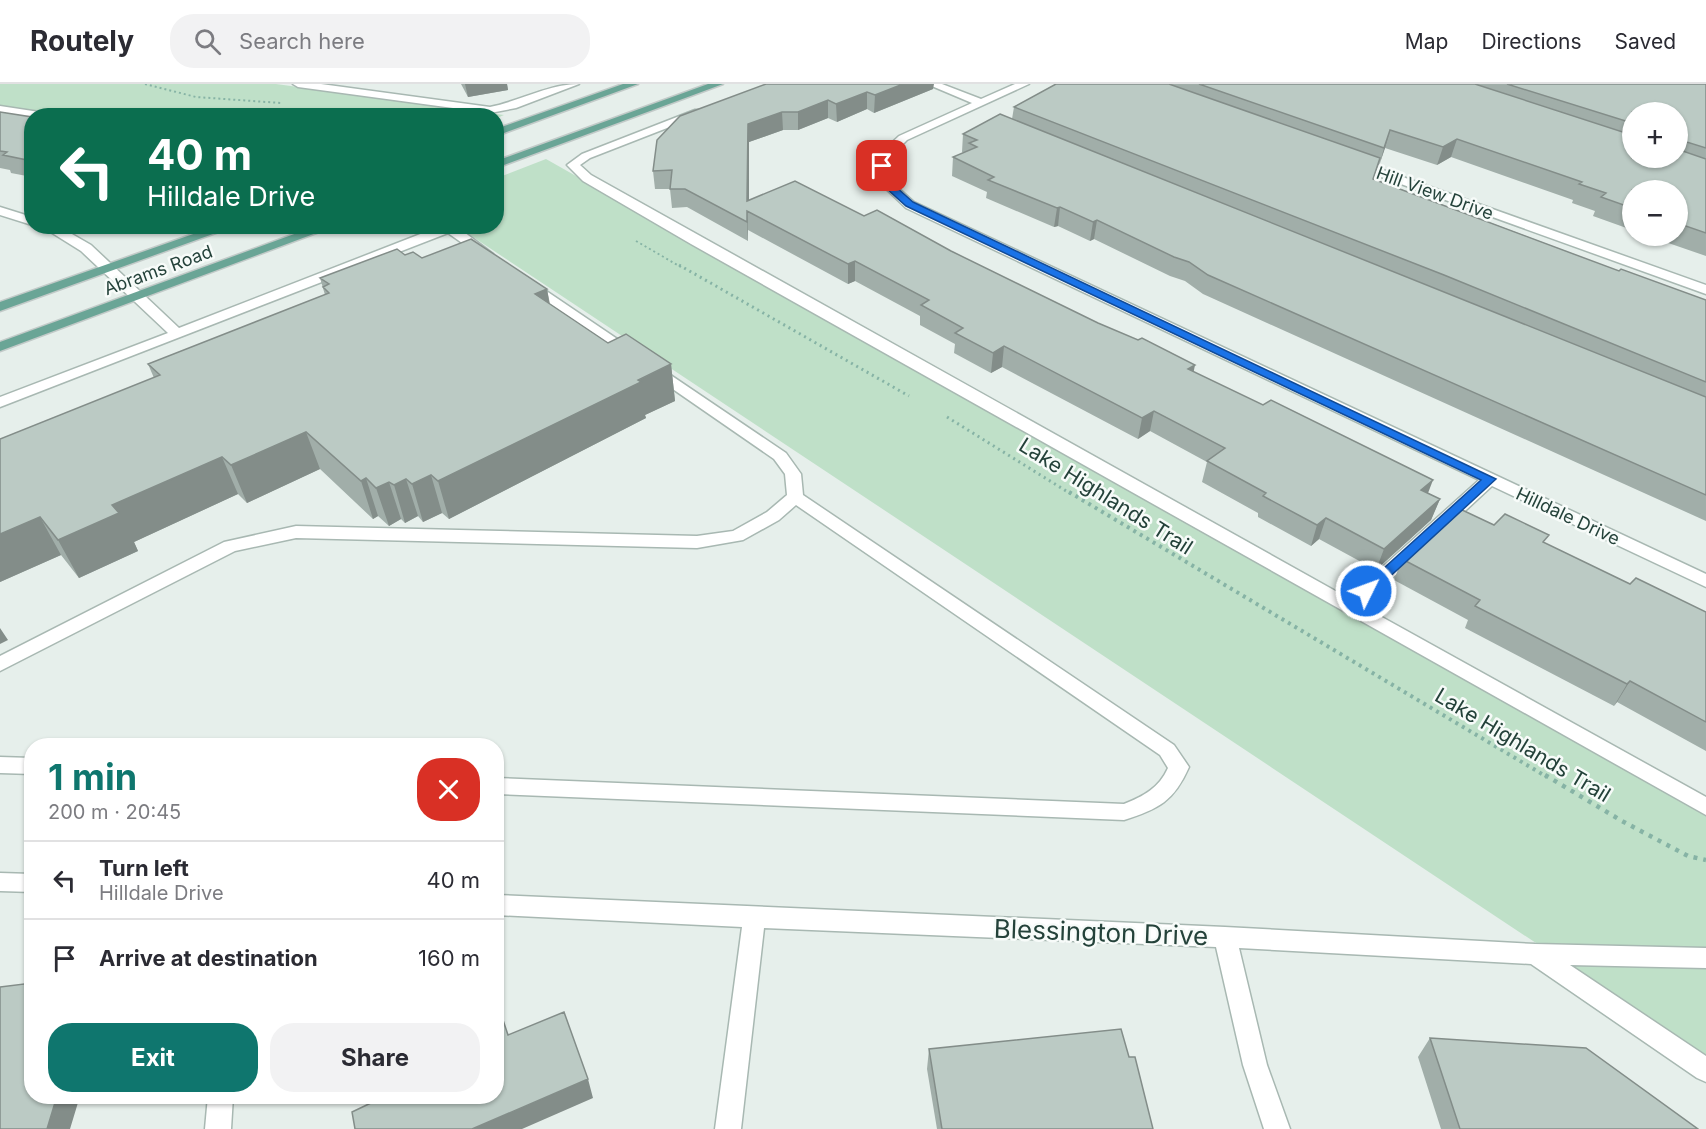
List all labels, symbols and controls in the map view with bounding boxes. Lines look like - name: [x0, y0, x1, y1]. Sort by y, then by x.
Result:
- search box: [170, 14, 590, 68]
- text: Routely: [30, 24, 134, 58]
- icon: search: [191, 25, 224, 58]
- text: Search here: [239, 28, 365, 54]
- text: Map: [1405, 29, 1448, 54]
- text: Directions: [1481, 29, 1582, 54]
- text: Saved: [1615, 29, 1676, 54]
- map controls: [1622, 102, 1688, 246]
- button: +: [1622, 102, 1688, 168]
- text: 40 m: [147, 129, 252, 180]
- icon: left: [48, 132, 126, 210]
- pin: [856, 140, 907, 191]
- icon: arrive: [865, 149, 898, 182]
- street label: Hill View Drive: [1374, 162, 1496, 224]
- text: Hilldale Drive: [147, 180, 315, 213]
- button: −: [1622, 180, 1688, 246]
- street label: Abrams Road: [101, 241, 215, 299]
- street label: Lake Highlands Trail: [1014, 432, 1198, 560]
- street label: Hilldale Drive: [1513, 483, 1623, 549]
- position arrow: [1334, 559, 1398, 623]
- street label: Lake Highlands Trail: [1431, 683, 1615, 807]
- text: 1 min: [48, 755, 137, 799]
- button: close: [417, 758, 480, 821]
- text: 200 m · 20:45: [48, 800, 181, 824]
- text: Turn left: [99, 855, 189, 881]
- icon: left: [48, 864, 81, 897]
- text: 40 m: [426, 867, 480, 893]
- text: Hilldale Drive: [99, 881, 224, 905]
- street label: Blessington Drive: [993, 913, 1209, 951]
- icon: arrive: [48, 942, 81, 975]
- text: Arrive at destination: [99, 945, 318, 971]
- text: 160 m: [418, 945, 480, 971]
- button: Exit: [48, 1023, 258, 1092]
- button: Share: [270, 1023, 480, 1092]

